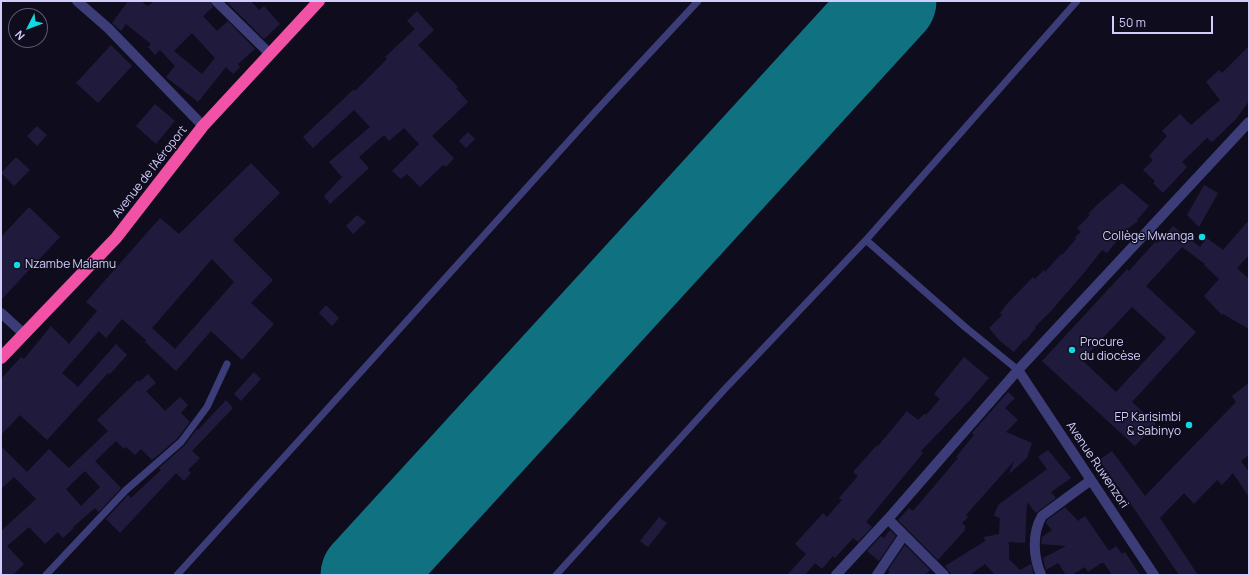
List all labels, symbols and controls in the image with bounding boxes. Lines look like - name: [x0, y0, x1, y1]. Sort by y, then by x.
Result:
- north arrow: [8, 8, 48, 48]
- scale bar: [1114, 8, 1215, 34]
- text: 50 m: [1119, 14, 1146, 31]
- text: N: [11, 28, 28, 44]
- street label: Avenue de l'Aéroport: [110, 123, 190, 221]
- place label: Collège Mwanga: [1103, 230, 1194, 244]
- marker: Collège Mwanga: [1197, 232, 1207, 242]
- place label: Nzambe Malamu: [25, 258, 116, 272]
- marker: Nzambe Malamu: [12, 260, 22, 270]
- place label: Procure du diocèse: [1080, 336, 1141, 364]
- marker: Procure du diocèse: [1067, 345, 1077, 355]
- place label: EP Karisimbi & Sabinyo: [1114, 411, 1181, 439]
- street label: Avenue Ruwenzori: [1063, 419, 1131, 511]
- marker: EP Karisimbi & Sabinyo: [1184, 420, 1194, 430]

